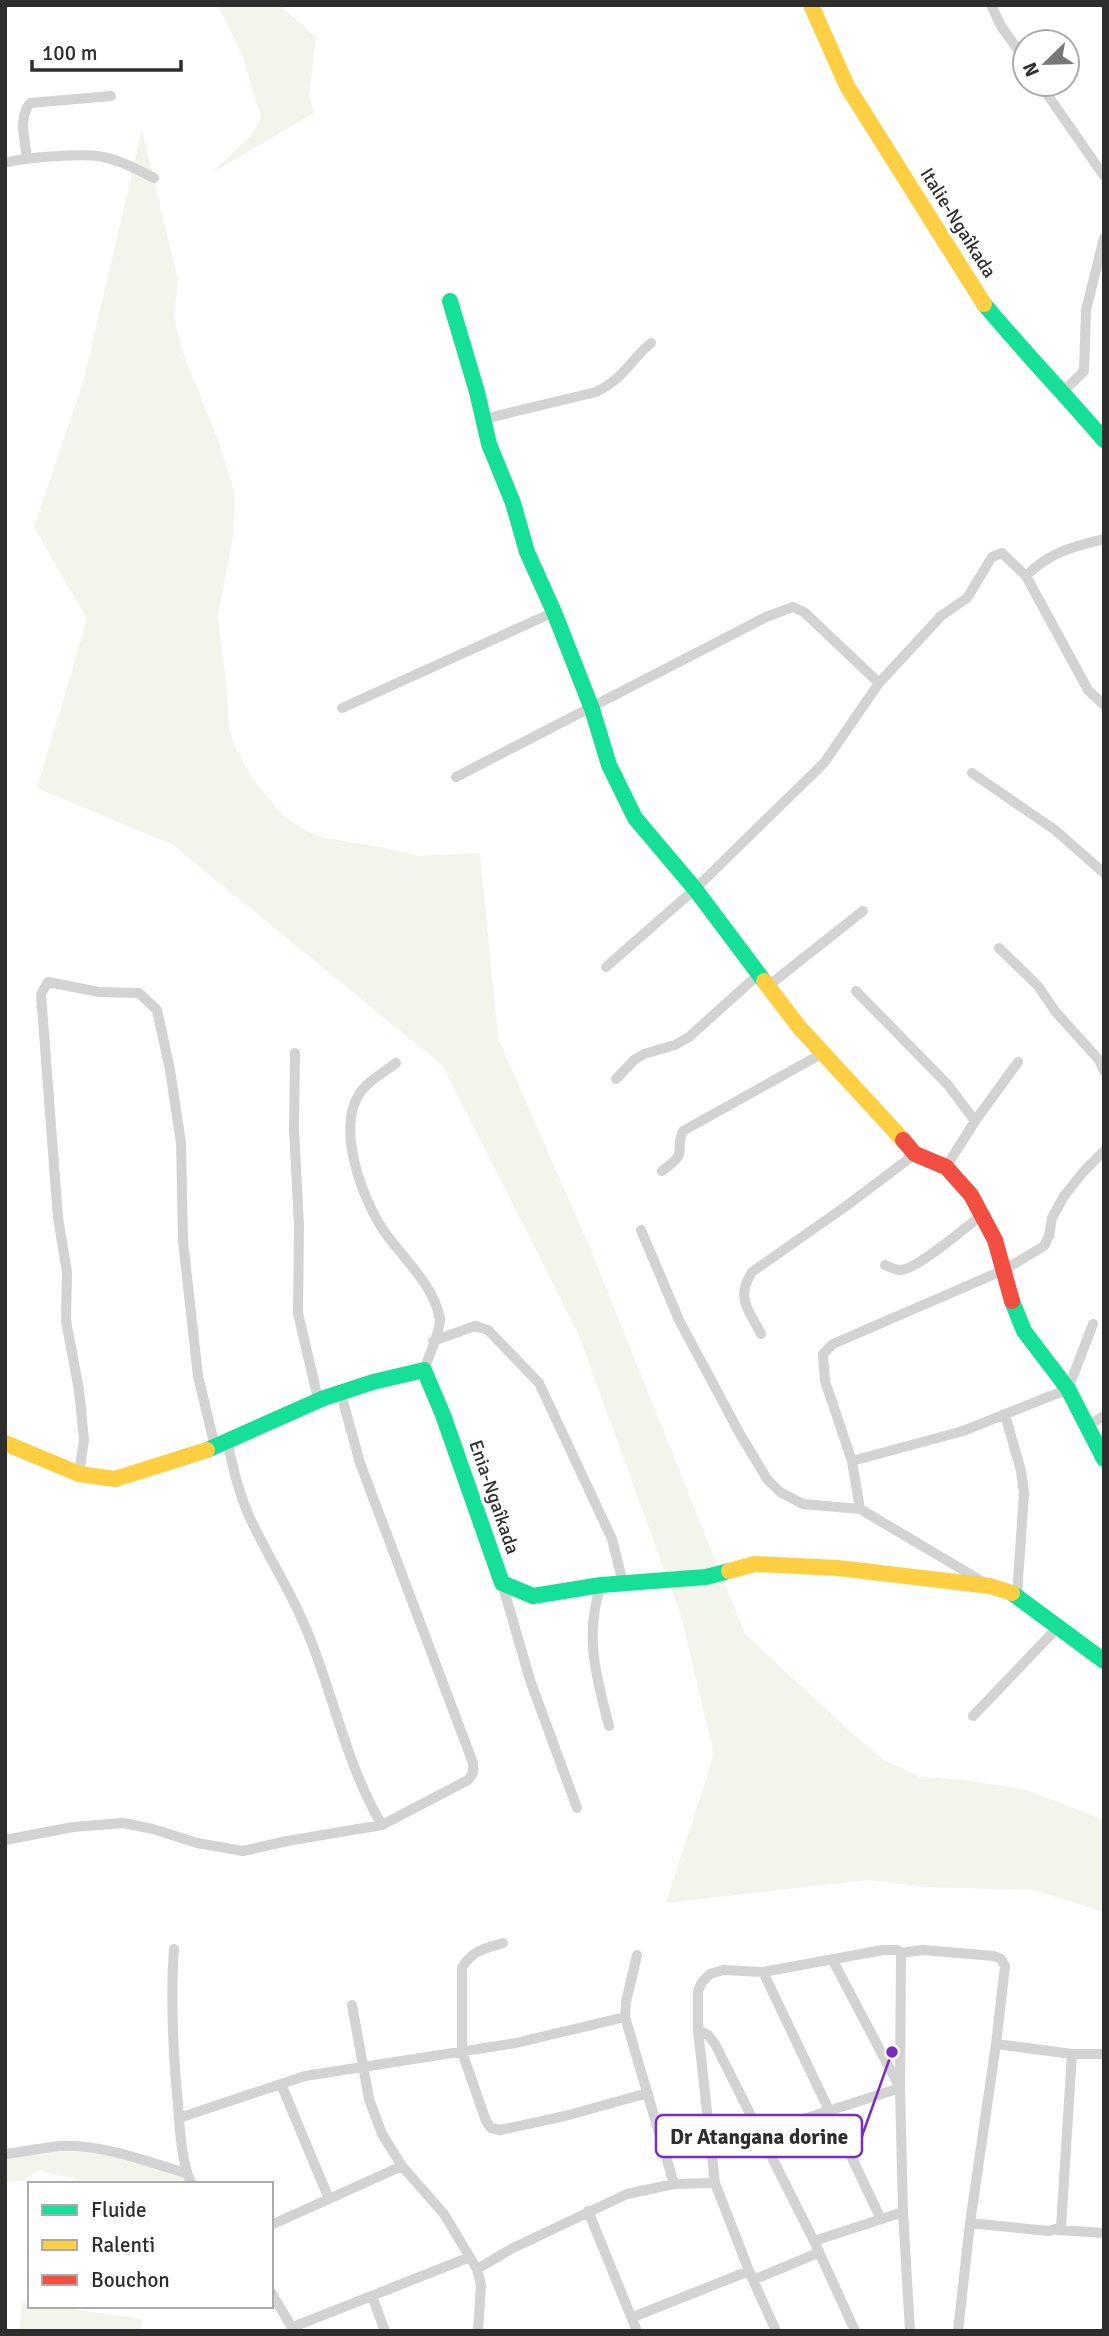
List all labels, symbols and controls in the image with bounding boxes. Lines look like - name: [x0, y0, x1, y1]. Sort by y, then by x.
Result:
- scale bar: [32, 28, 180, 72]
- north arrow: [1011, 28, 1081, 98]
- text: 100 m: [42, 40, 97, 66]
- text: N: [1018, 58, 1045, 80]
- street label: Italie-Ngaîkada: [915, 164, 1001, 282]
- street label: Enia-Ngaîkada: [463, 1437, 525, 1557]
- callout: Dr Atangana dorine: [656, 2115, 862, 2157]
- text: Dr Atangana dorine: [670, 2124, 848, 2150]
- legend: [28, 2182, 273, 2308]
- text: Fluide: [91, 2197, 147, 2223]
- text: Ralenti: [91, 2232, 155, 2258]
- text: Bouchon: [91, 2267, 170, 2293]

